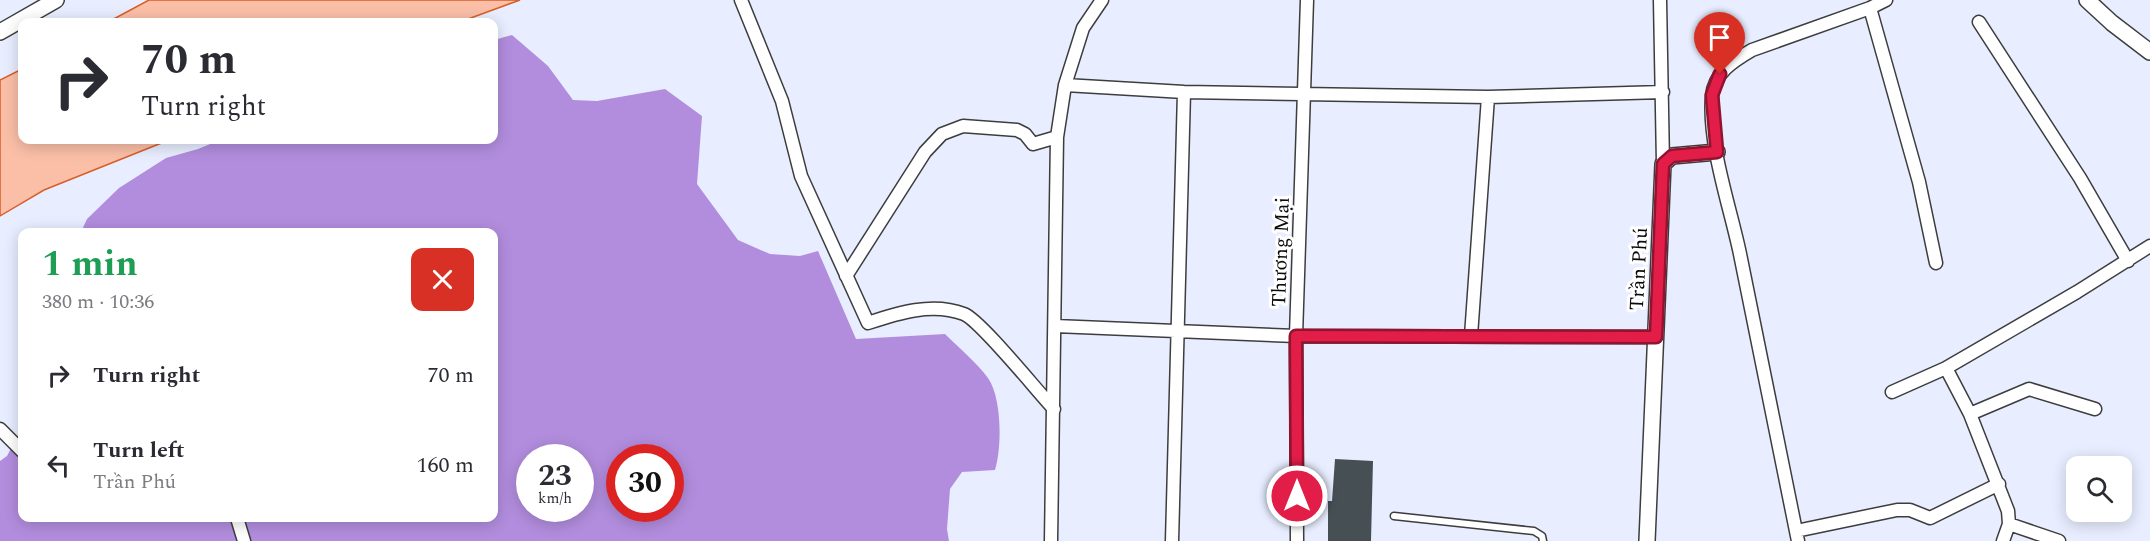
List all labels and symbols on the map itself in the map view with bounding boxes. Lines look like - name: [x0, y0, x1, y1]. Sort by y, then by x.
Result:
- pin: [1694, 12, 1745, 74]
- street label: Thương Mại: [1264, 197, 1298, 307]
- street label: Trần Phú: [1622, 227, 1656, 311]
- speed limit sign: 30: [606, 444, 684, 522]
- position arrow: [1265, 464, 1329, 528]

